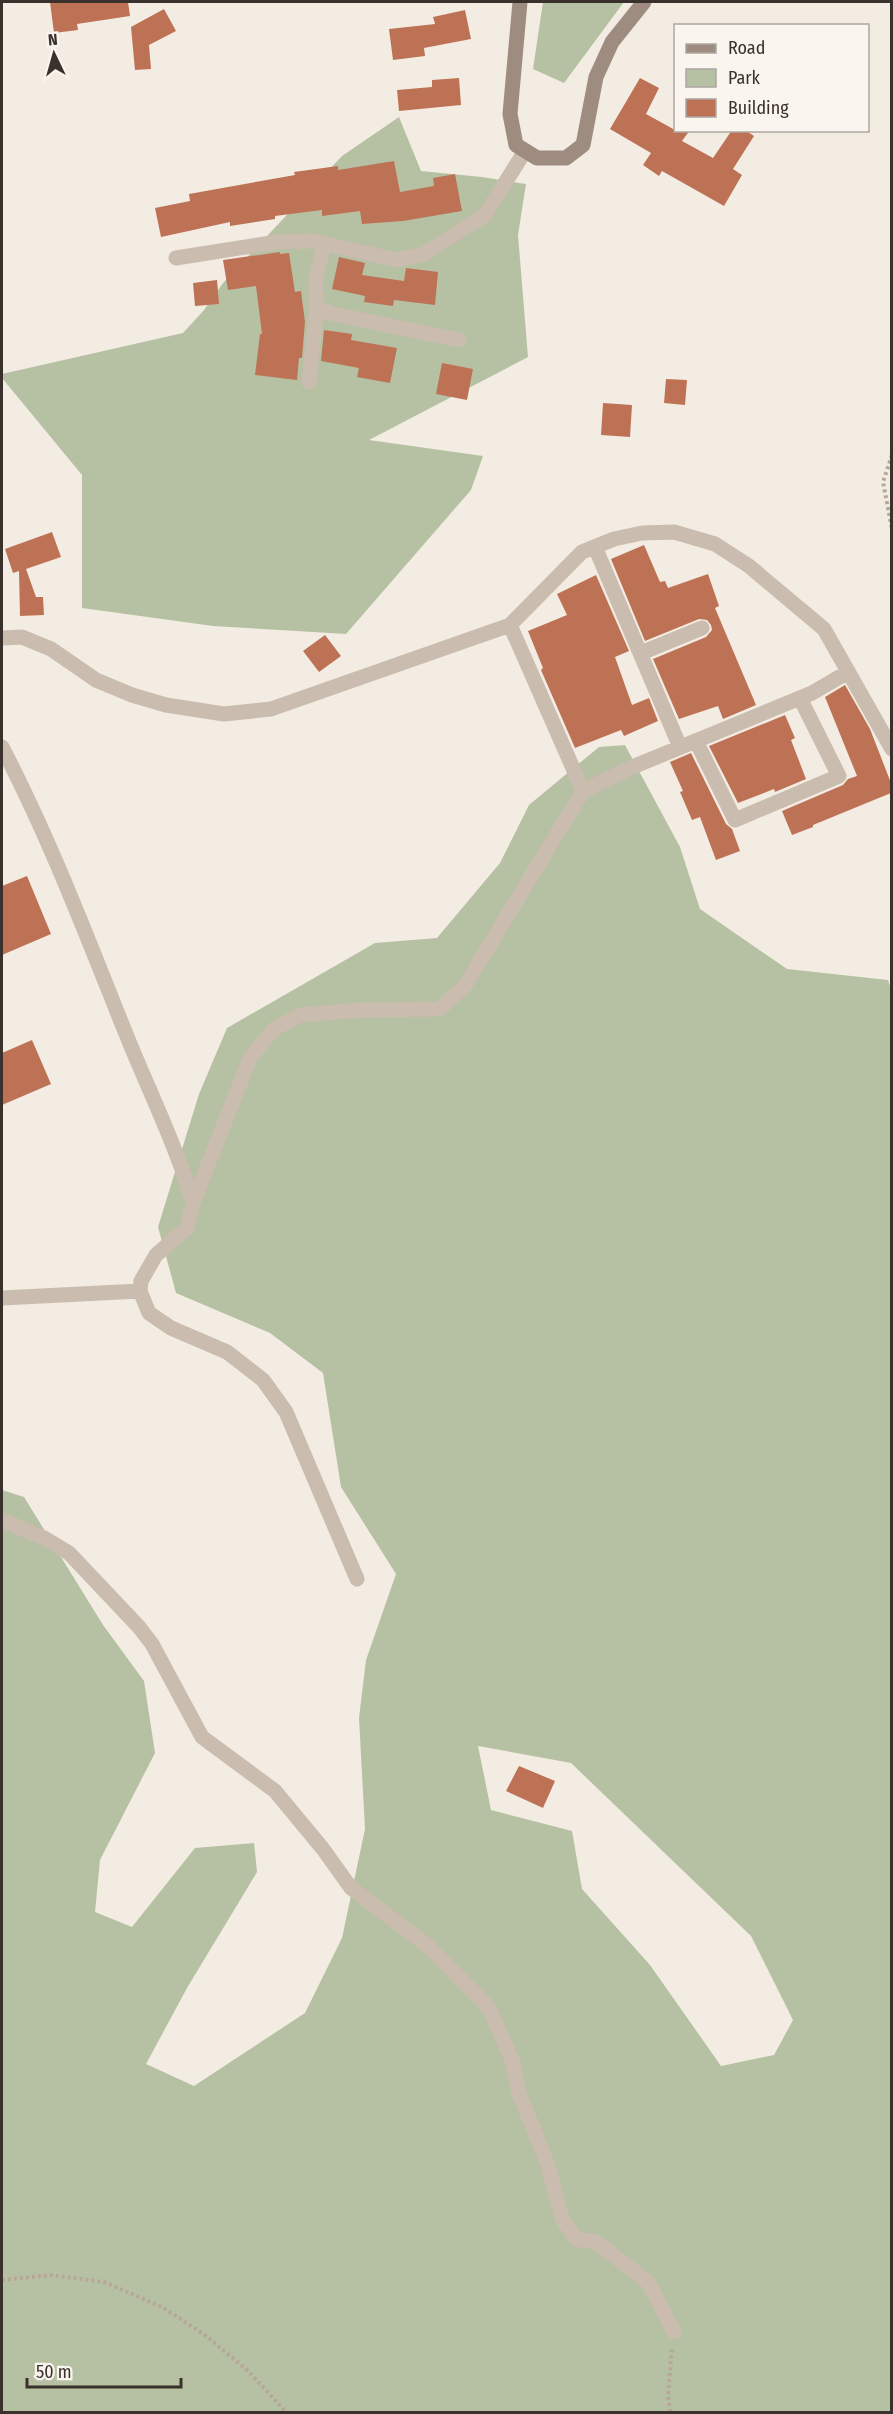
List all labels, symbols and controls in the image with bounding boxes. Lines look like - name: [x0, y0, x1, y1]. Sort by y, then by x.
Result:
- north arrow: [24, 24, 84, 84]
- legend: [674, 24, 869, 132]
- text: N: [47, 30, 58, 49]
- text: Road: [728, 37, 765, 59]
- text: Park: [728, 67, 761, 89]
- text: Building: [728, 97, 789, 119]
- scale bar: [27, 2351, 182, 2389]
- text: 50 m: [36, 2361, 72, 2383]

